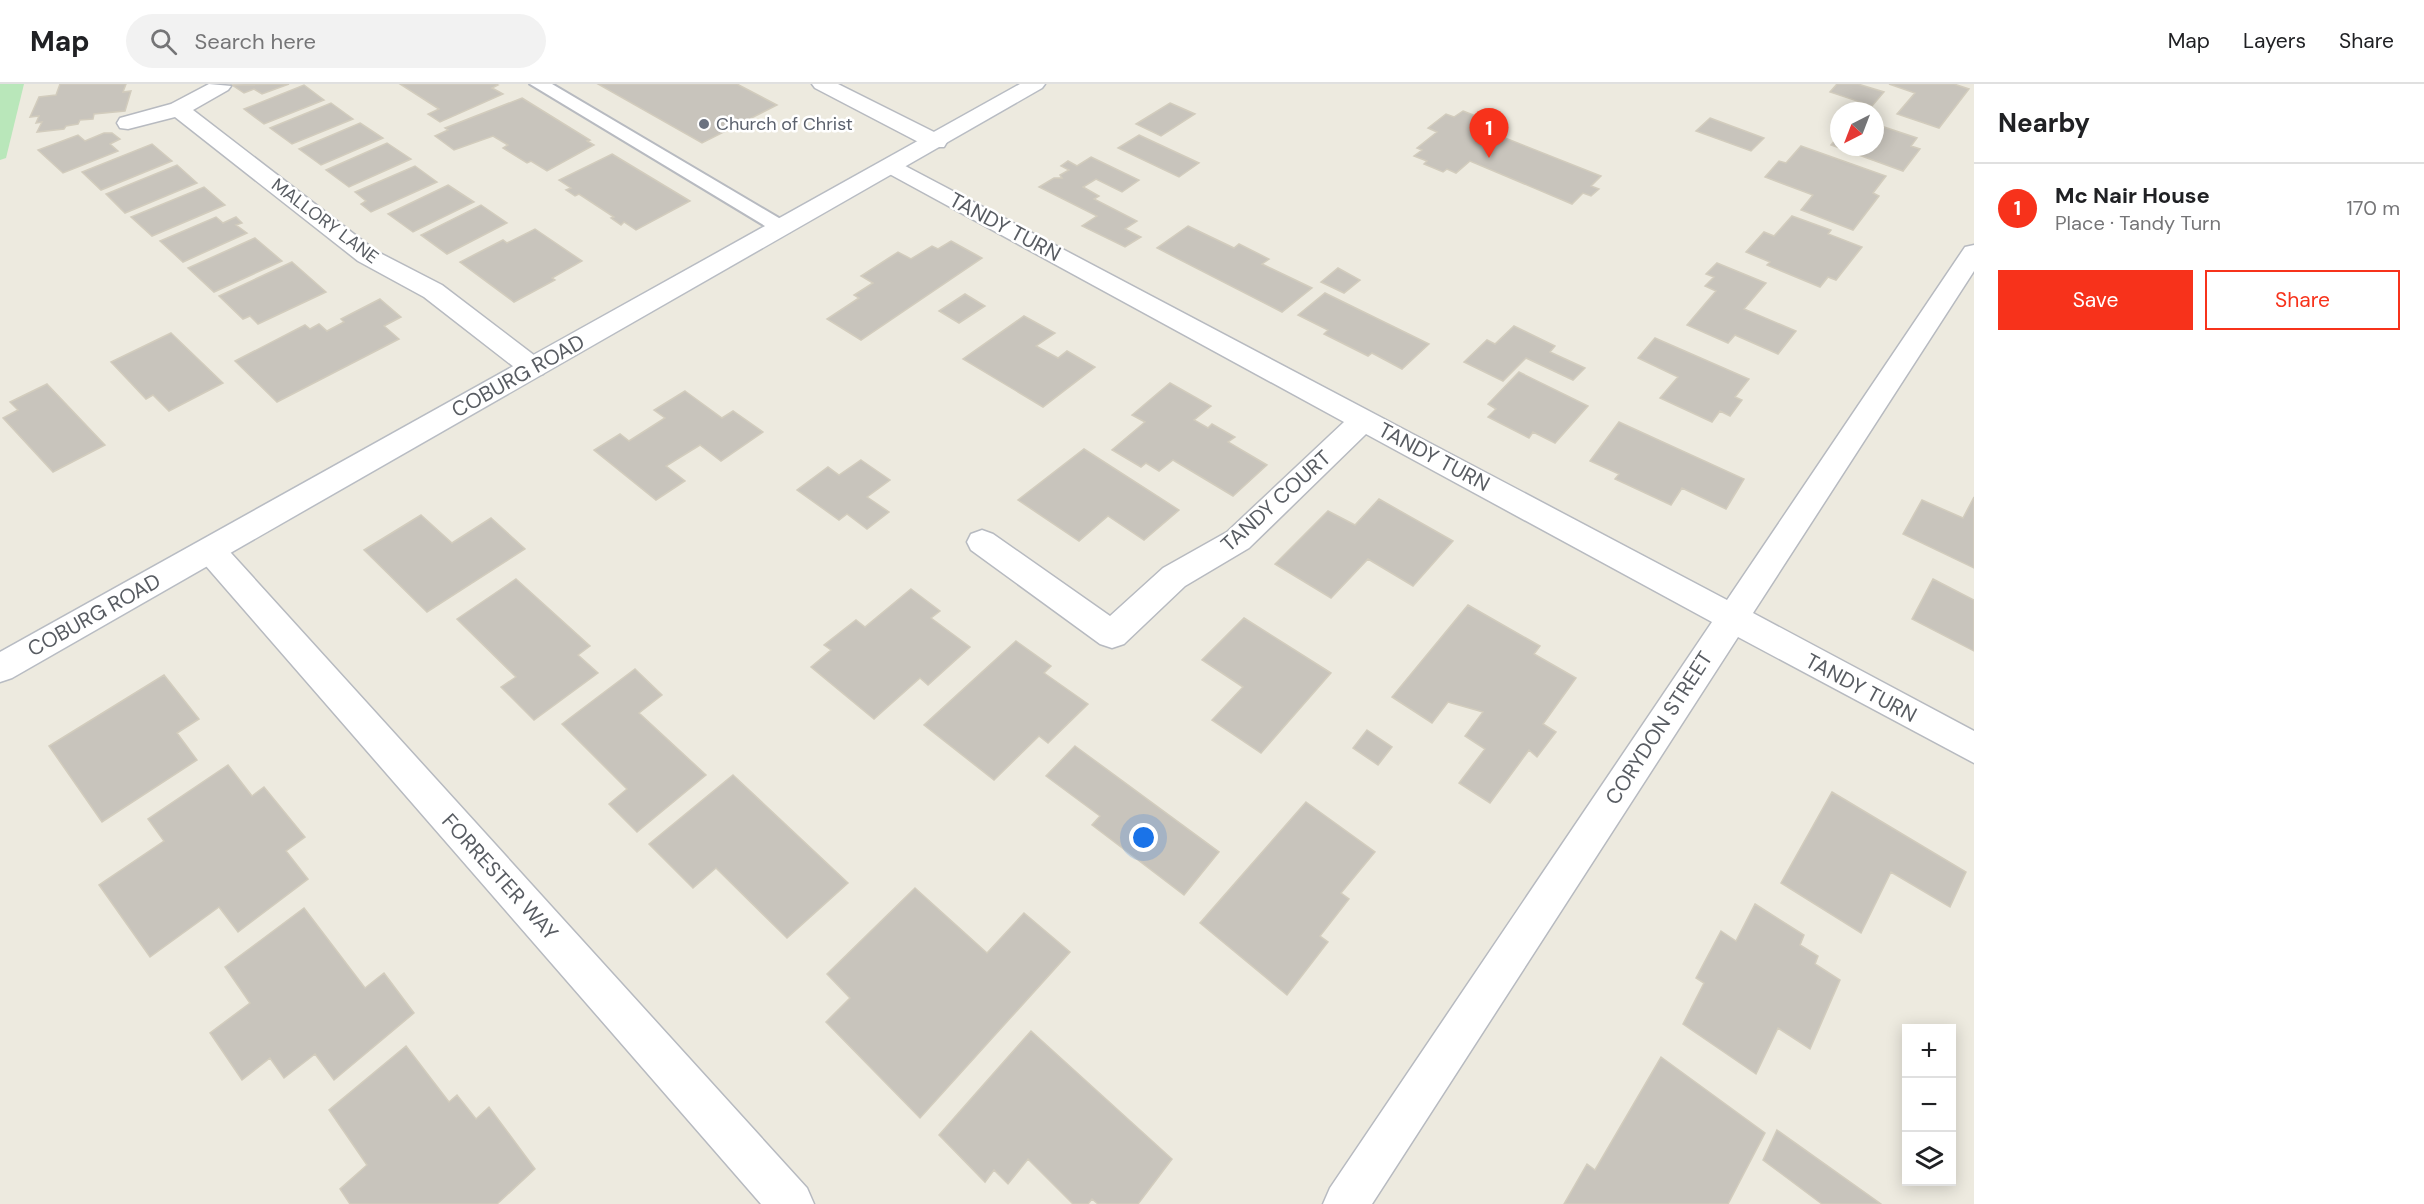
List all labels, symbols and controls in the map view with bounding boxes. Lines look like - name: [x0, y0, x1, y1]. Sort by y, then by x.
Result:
- search box: [126, 14, 546, 68]
- text: Map: [30, 23, 90, 60]
- icon: search: [147, 25, 180, 58]
- text: Search here: [195, 27, 316, 56]
- text: Map: [2168, 27, 2210, 55]
- text: Layers: [2243, 27, 2306, 55]
- text: Share: [2339, 27, 2394, 55]
- north arrow: [1830, 102, 1884, 156]
- text: Nearby: [1998, 106, 2090, 140]
- pin: 1: [1470, 109, 1508, 158]
- place label: Church of Christ: [716, 112, 853, 136]
- marker: Church of Christ: [697, 117, 711, 131]
- street label: MALLORY LANE: [267, 173, 383, 269]
- text: Mc Nair House: [2055, 181, 2210, 210]
- street label: TANDY TURN: [944, 186, 1066, 268]
- text: 1: [2014, 195, 2021, 221]
- text: 170 m: [2347, 195, 2400, 221]
- text: Place · Tandy Turn: [2055, 210, 2221, 236]
- button: Save: [1998, 270, 2193, 330]
- button: Share: [2205, 270, 2400, 330]
- street label: COBURG ROAD: [447, 328, 589, 424]
- street label: TANDY TURN: [1373, 416, 1495, 498]
- street label: TANDY COURT: [1215, 444, 1337, 558]
- street label: COBURG ROAD: [23, 567, 165, 663]
- street label: CORYDON STREET: [1599, 646, 1719, 810]
- street label: TANDY TURN: [1800, 647, 1922, 729]
- street label: FORRESTER WAY: [436, 808, 564, 946]
- your location: [1129, 823, 1158, 852]
- map controls: [1902, 1024, 1956, 1186]
- button: +: [1902, 1024, 1956, 1078]
- button: −: [1902, 1078, 1956, 1132]
- button: layers: [1902, 1132, 1956, 1186]

